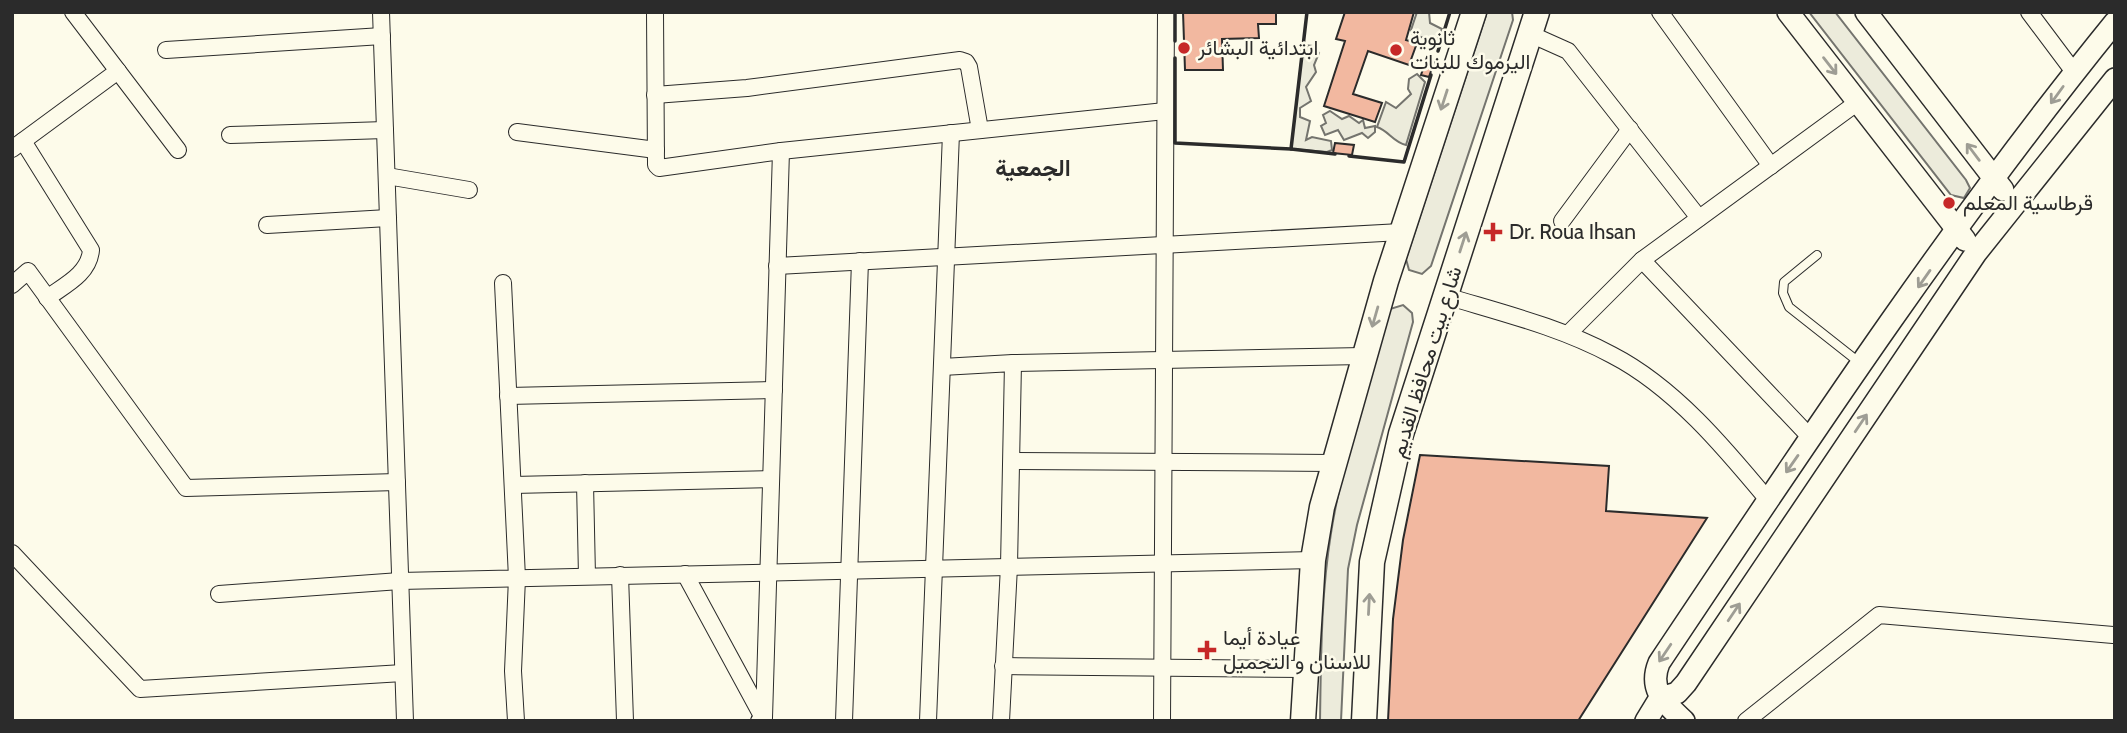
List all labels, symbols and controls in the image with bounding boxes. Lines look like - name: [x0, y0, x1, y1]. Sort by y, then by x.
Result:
- place label: ثانوية اليرموك للبنات: [1410, 25, 1530, 75]
- place label: ابتدائية البشائر: [1197, 35, 1318, 61]
- marker: ابتدائية البشائر: [1176, 40, 1192, 56]
- marker: ثانوية اليرموك للبنات: [1388, 42, 1404, 58]
- one-way arrow: [1823, 56, 1838, 75]
- one-way arrow: [2050, 85, 2065, 104]
- one-way arrow: [1437, 89, 1450, 111]
- one-way arrow: [1965, 143, 1980, 161]
- district label: الجمعية: [995, 154, 1071, 182]
- place label: قرطاسية المعلم: [1963, 190, 2093, 217]
- marker: قرطاسية المعلم: [1941, 195, 1957, 211]
- place label: Dr. Roua Ihsan: [1509, 219, 1636, 244]
- marker: Dr. Roua Ihsan: [1483, 222, 1503, 242]
- one-way arrow: [1458, 232, 1470, 254]
- street label: شارع بيت محافظ القديم: [1385, 263, 1468, 461]
- one-way arrow: [1916, 269, 1931, 288]
- one-way arrow: [1368, 306, 1381, 328]
- one-way arrow: [1854, 414, 1869, 433]
- one-way arrow: [1785, 454, 1799, 474]
- one-way arrow: [1363, 592, 1376, 615]
- one-way arrow: [1727, 602, 1741, 622]
- place label: عيادة أيما للاسنان و التجميل: [1223, 625, 1371, 675]
- marker: عيادة أيما للاسنان و التجميل: [1197, 640, 1217, 660]
- one-way arrow: [1658, 643, 1672, 662]

